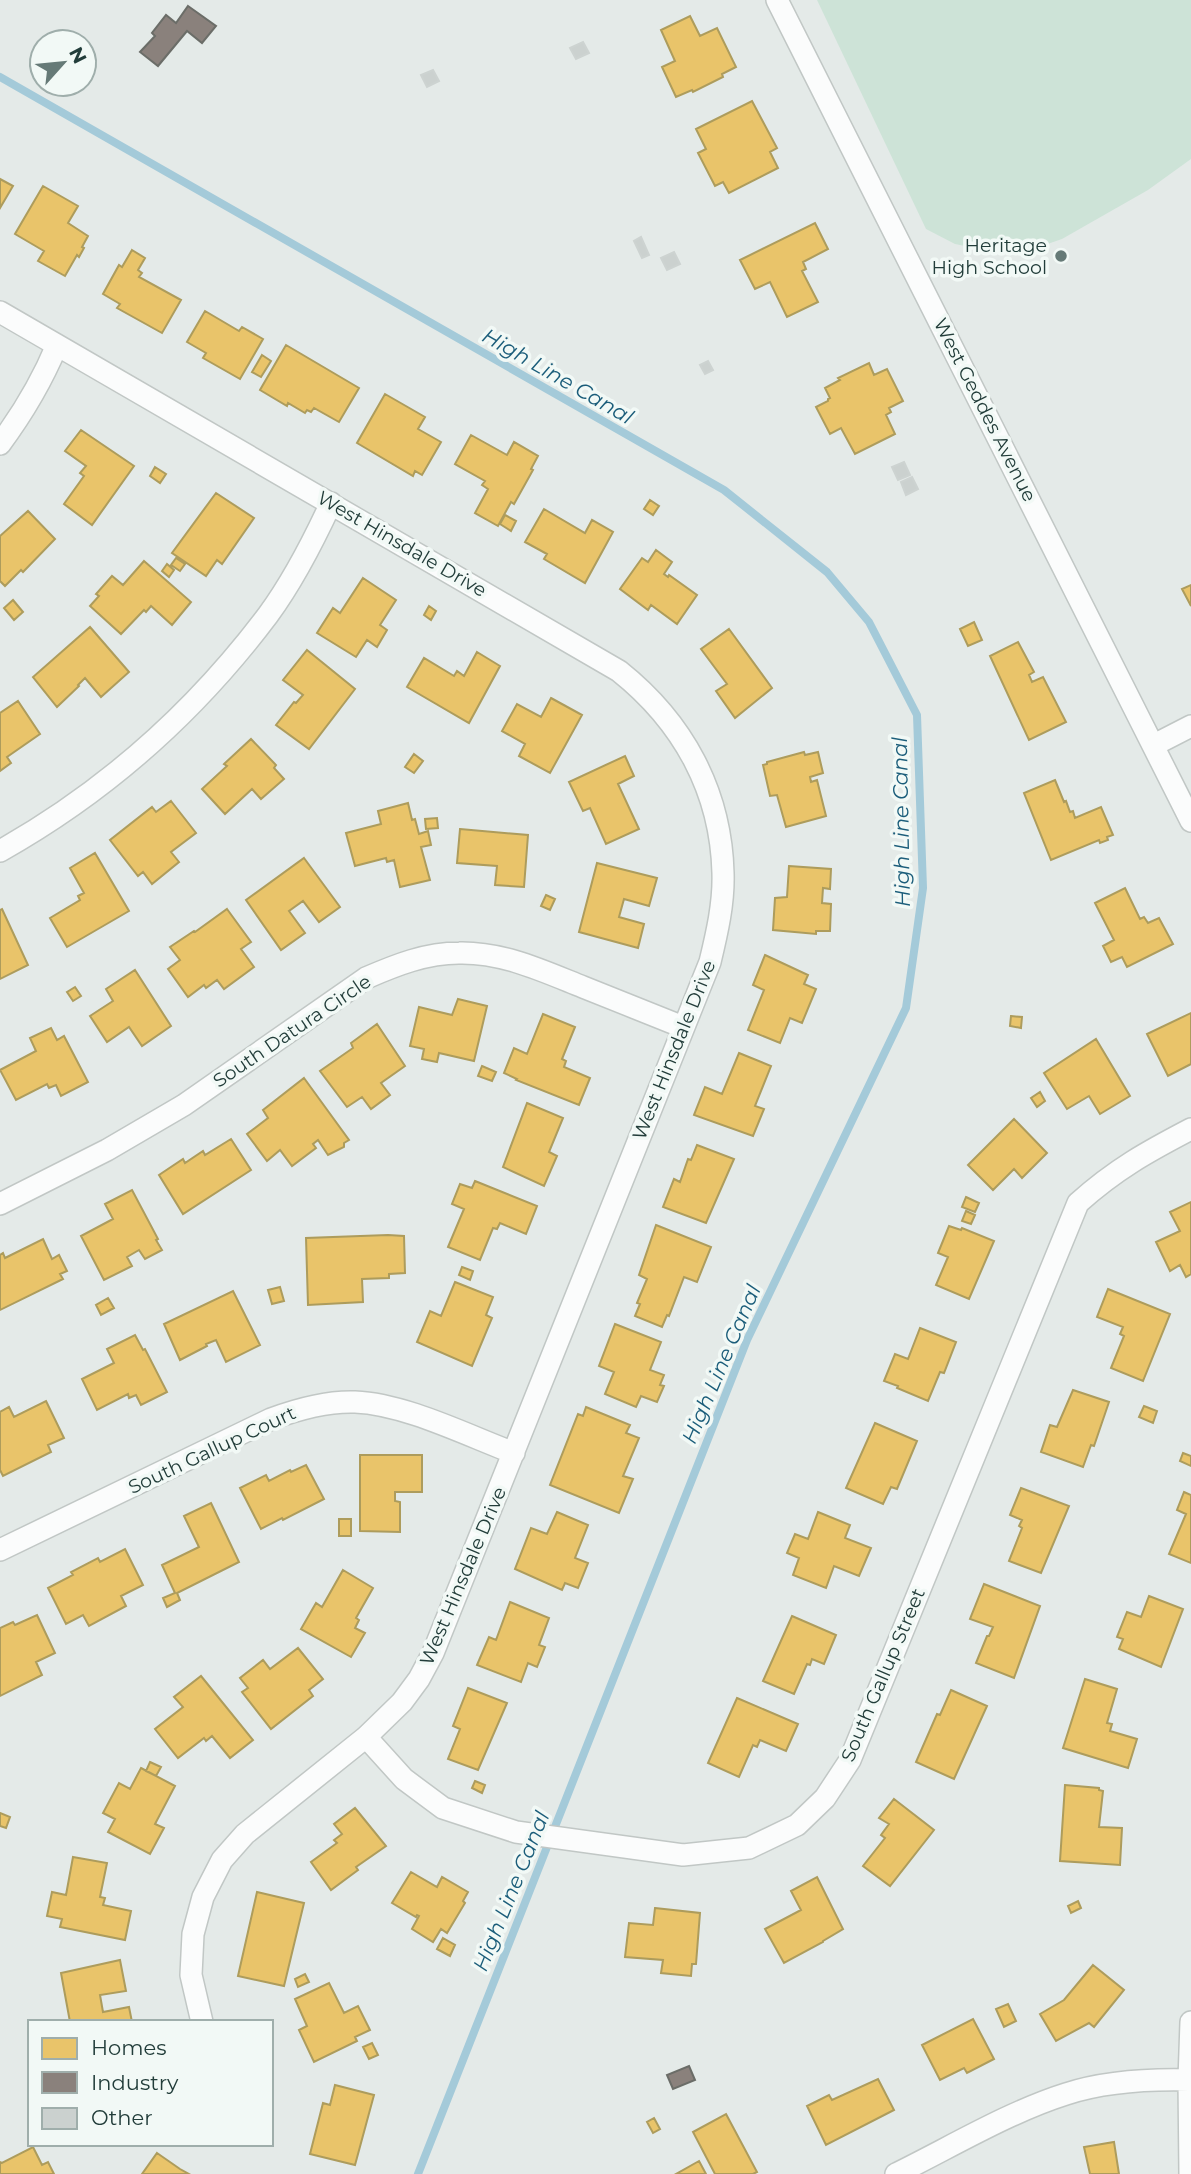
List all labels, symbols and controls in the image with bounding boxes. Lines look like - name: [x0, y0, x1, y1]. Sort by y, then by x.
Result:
- north arrow: [28, 28, 98, 98]
- text: N: [64, 43, 91, 68]
- place label: Heritage High School: [932, 234, 1047, 279]
- marker: Heritage High School: [1053, 248, 1069, 264]
- street label: West Geddes Avenue: [929, 314, 1041, 506]
- water label: High Line Canal: [478, 323, 638, 430]
- street label: West Hinsdale Drive: [313, 486, 491, 602]
- water label: High Line Canal: [887, 736, 915, 907]
- street label: West Hinsdale Drive: [627, 957, 721, 1143]
- street label: South Datura Circle: [209, 970, 375, 1092]
- water label: High Line Canal: [676, 1280, 766, 1447]
- street label: South Gallup Court: [125, 1401, 300, 1499]
- street label: West Hinsdale Drive: [415, 1483, 511, 1669]
- street label: South Gallup Street: [836, 1585, 930, 1765]
- water label: High Line Canal: [468, 1807, 555, 1975]
- legend: [28, 2020, 273, 2146]
- text: Homes: [91, 2035, 166, 2060]
- text: Industry: [91, 2070, 179, 2095]
- text: Other: [91, 2105, 153, 2130]

